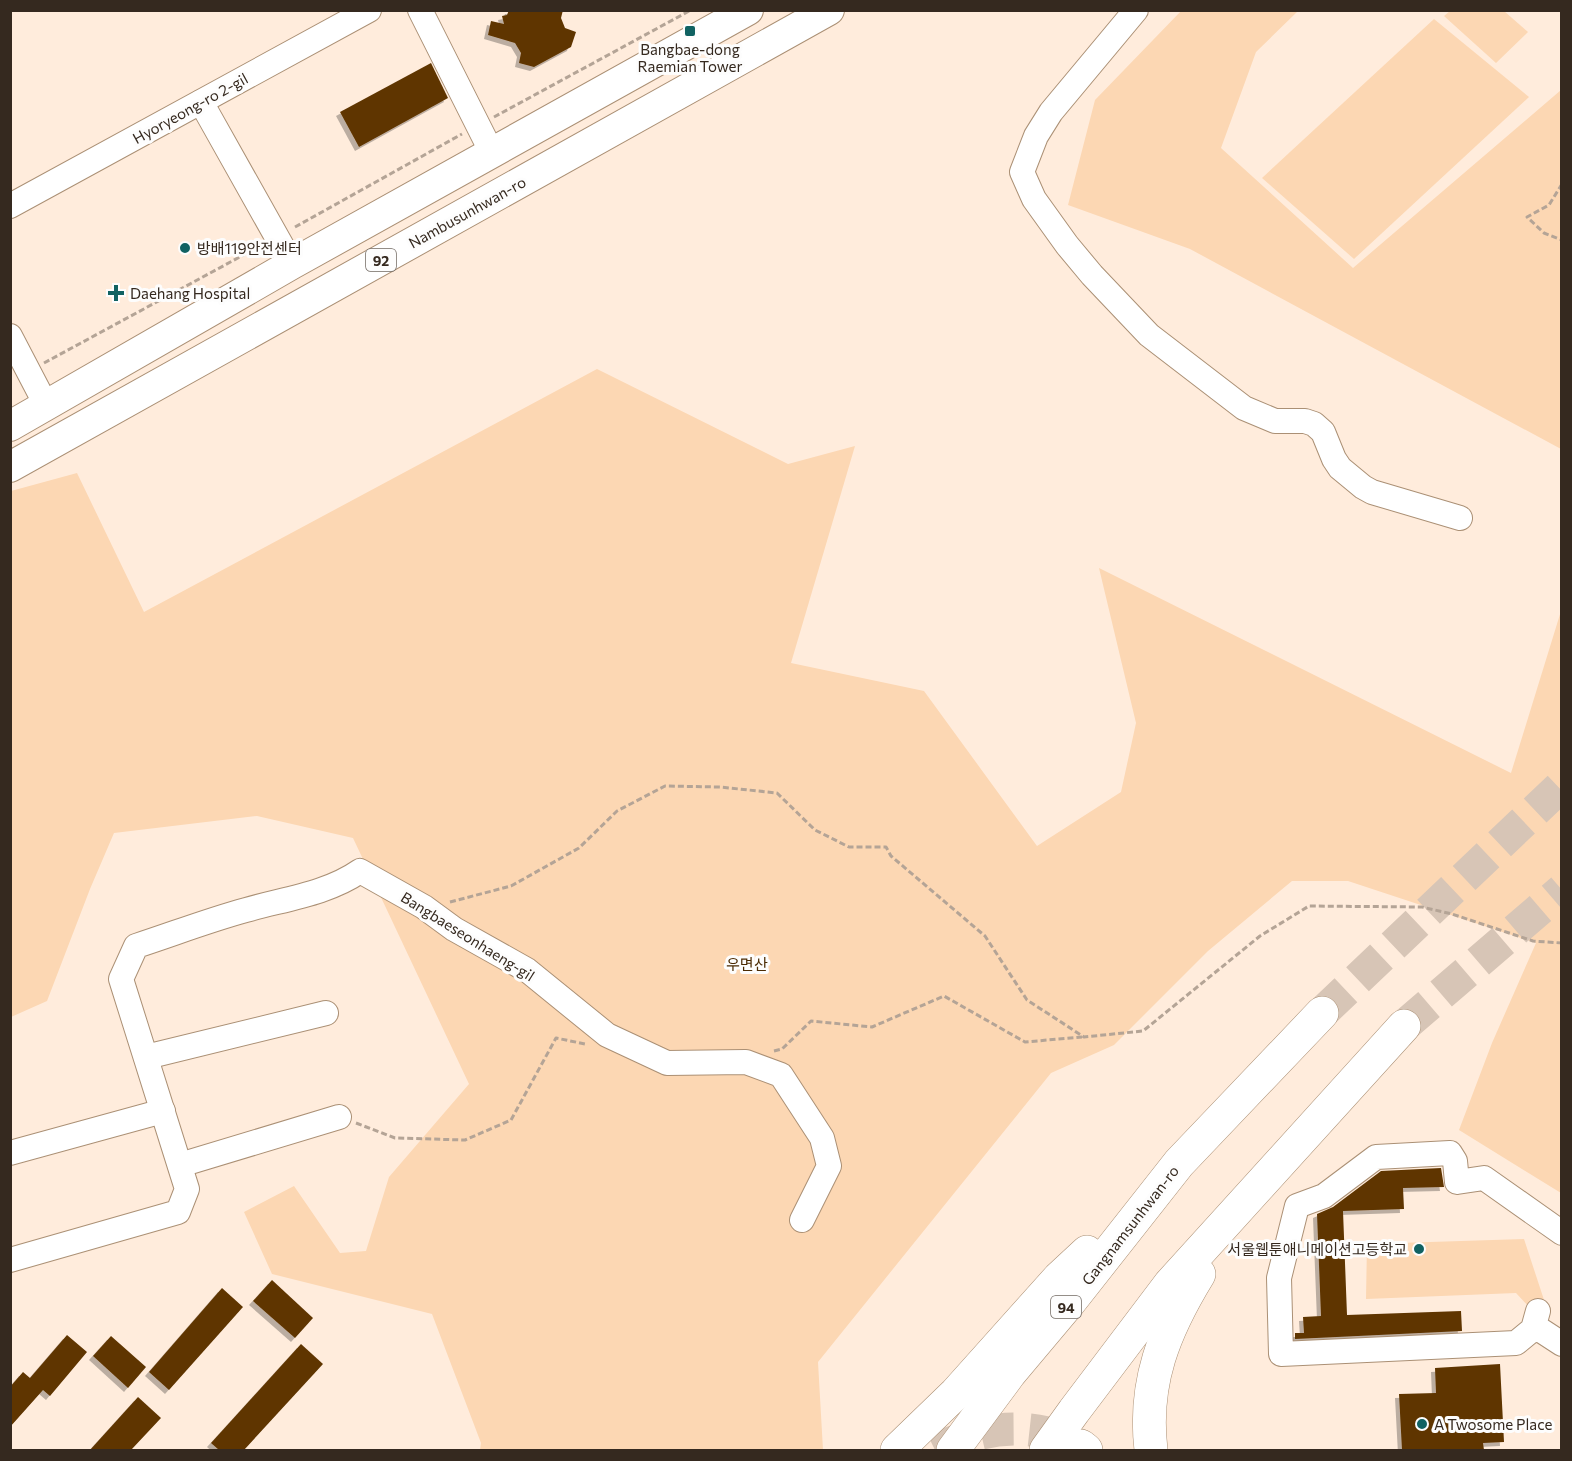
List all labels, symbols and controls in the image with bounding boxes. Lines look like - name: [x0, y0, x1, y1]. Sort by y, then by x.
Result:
- marker: Bangbae-dong Raemian Tower: [683, 24, 697, 38]
- place label: Bangbae-dong Raemian Tower: [638, 40, 742, 75]
- street label: Hyoryeong-ro 2-gil: [129, 69, 251, 147]
- street label: Nambusunhwan-ro: [405, 172, 529, 252]
- place label: 방배119안전센터: [197, 239, 302, 257]
- marker: 방배119안전센터: [178, 241, 192, 255]
- road number: 92: [366, 249, 396, 271]
- marker: Daehang Hospital: [107, 284, 125, 302]
- place label: Daehang Hospital: [130, 284, 250, 302]
- street label: Bangbaeseonhaeng-gil: [398, 888, 538, 984]
- park label: 우면산: [726, 955, 768, 973]
- street label: Gangnamsunhwan-ro: [1078, 1162, 1182, 1288]
- place label: 서울웹툰애니메이션고등학교: [1228, 1240, 1407, 1258]
- marker: 서울웹툰애니메이션고등학교: [1412, 1242, 1426, 1256]
- road number: 94: [1051, 1296, 1081, 1318]
- place label: A Twosome Place: [1434, 1415, 1553, 1433]
- marker: A Twosome Place: [1415, 1417, 1429, 1431]

